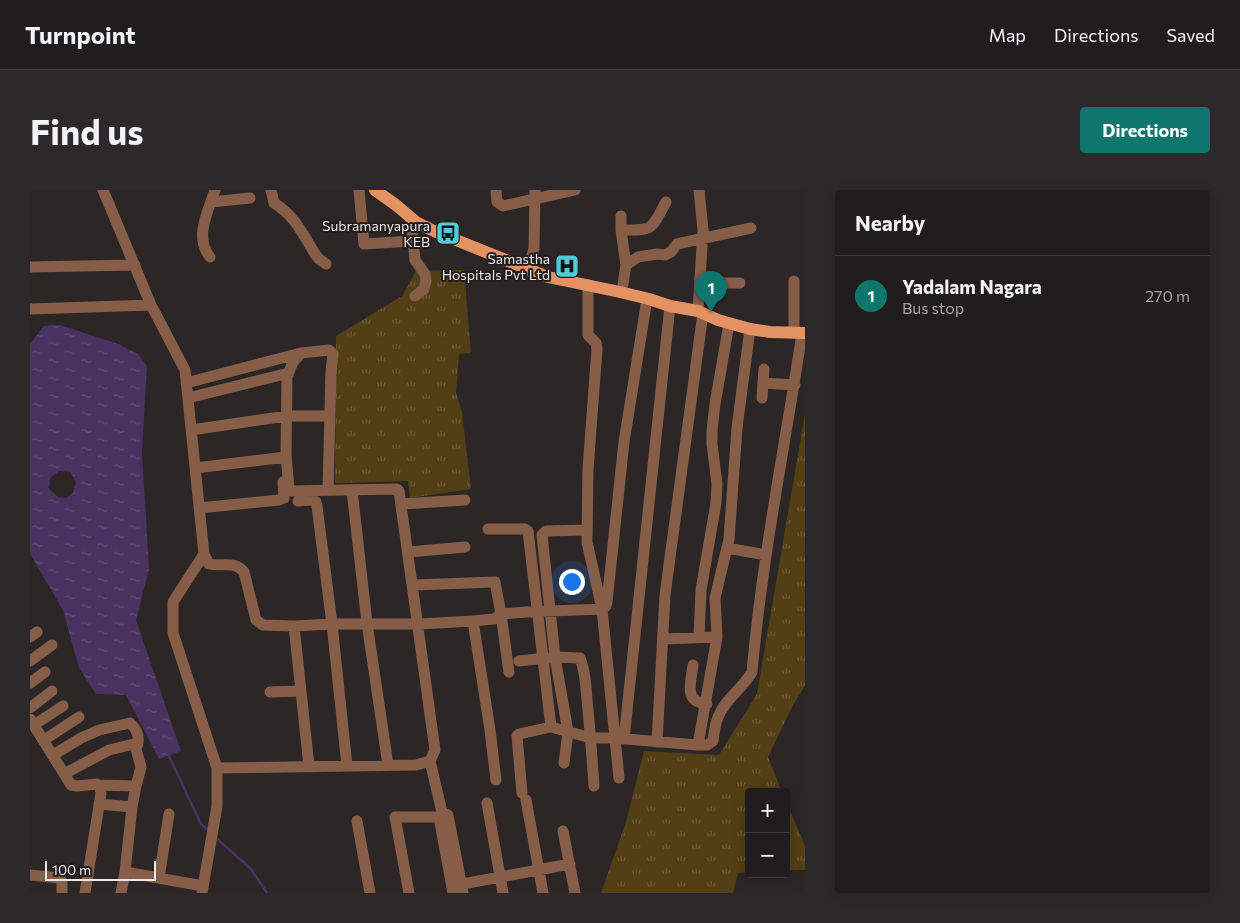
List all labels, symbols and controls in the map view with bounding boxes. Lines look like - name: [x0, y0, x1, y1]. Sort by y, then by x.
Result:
- text: Turnpoint: [25, 20, 136, 49]
- text: Map: [989, 24, 1026, 46]
- text: Directions: [1054, 24, 1138, 46]
- text: Saved: [1166, 24, 1215, 46]
- button: Directions: [1080, 107, 1210, 153]
- text: Find us: [30, 109, 144, 152]
- text: Nearby: [855, 210, 925, 235]
- place label: Subramanyapura KEB: [322, 217, 430, 250]
- bus stop icon: Subramanyapura KEB: [435, 220, 461, 246]
- place label: Samastha Hospitals Pvt Ltd: [442, 250, 550, 283]
- hospital icon: Samastha Hospitals Pvt Ltd: [554, 253, 580, 279]
- pin: 1: [695, 271, 727, 312]
- text: Yadalam Nagara: [902, 275, 1042, 298]
- text: 1: [867, 286, 875, 305]
- text: 270 m: [1145, 286, 1190, 305]
- text: Bus stop: [902, 298, 964, 317]
- your location: [559, 569, 585, 595]
- map controls: [745, 788, 790, 878]
- button: +: [745, 788, 790, 833]
- button: −: [745, 833, 790, 878]
- scale bar: [45, 858, 156, 881]
- text: 100 m: [52, 861, 91, 878]

